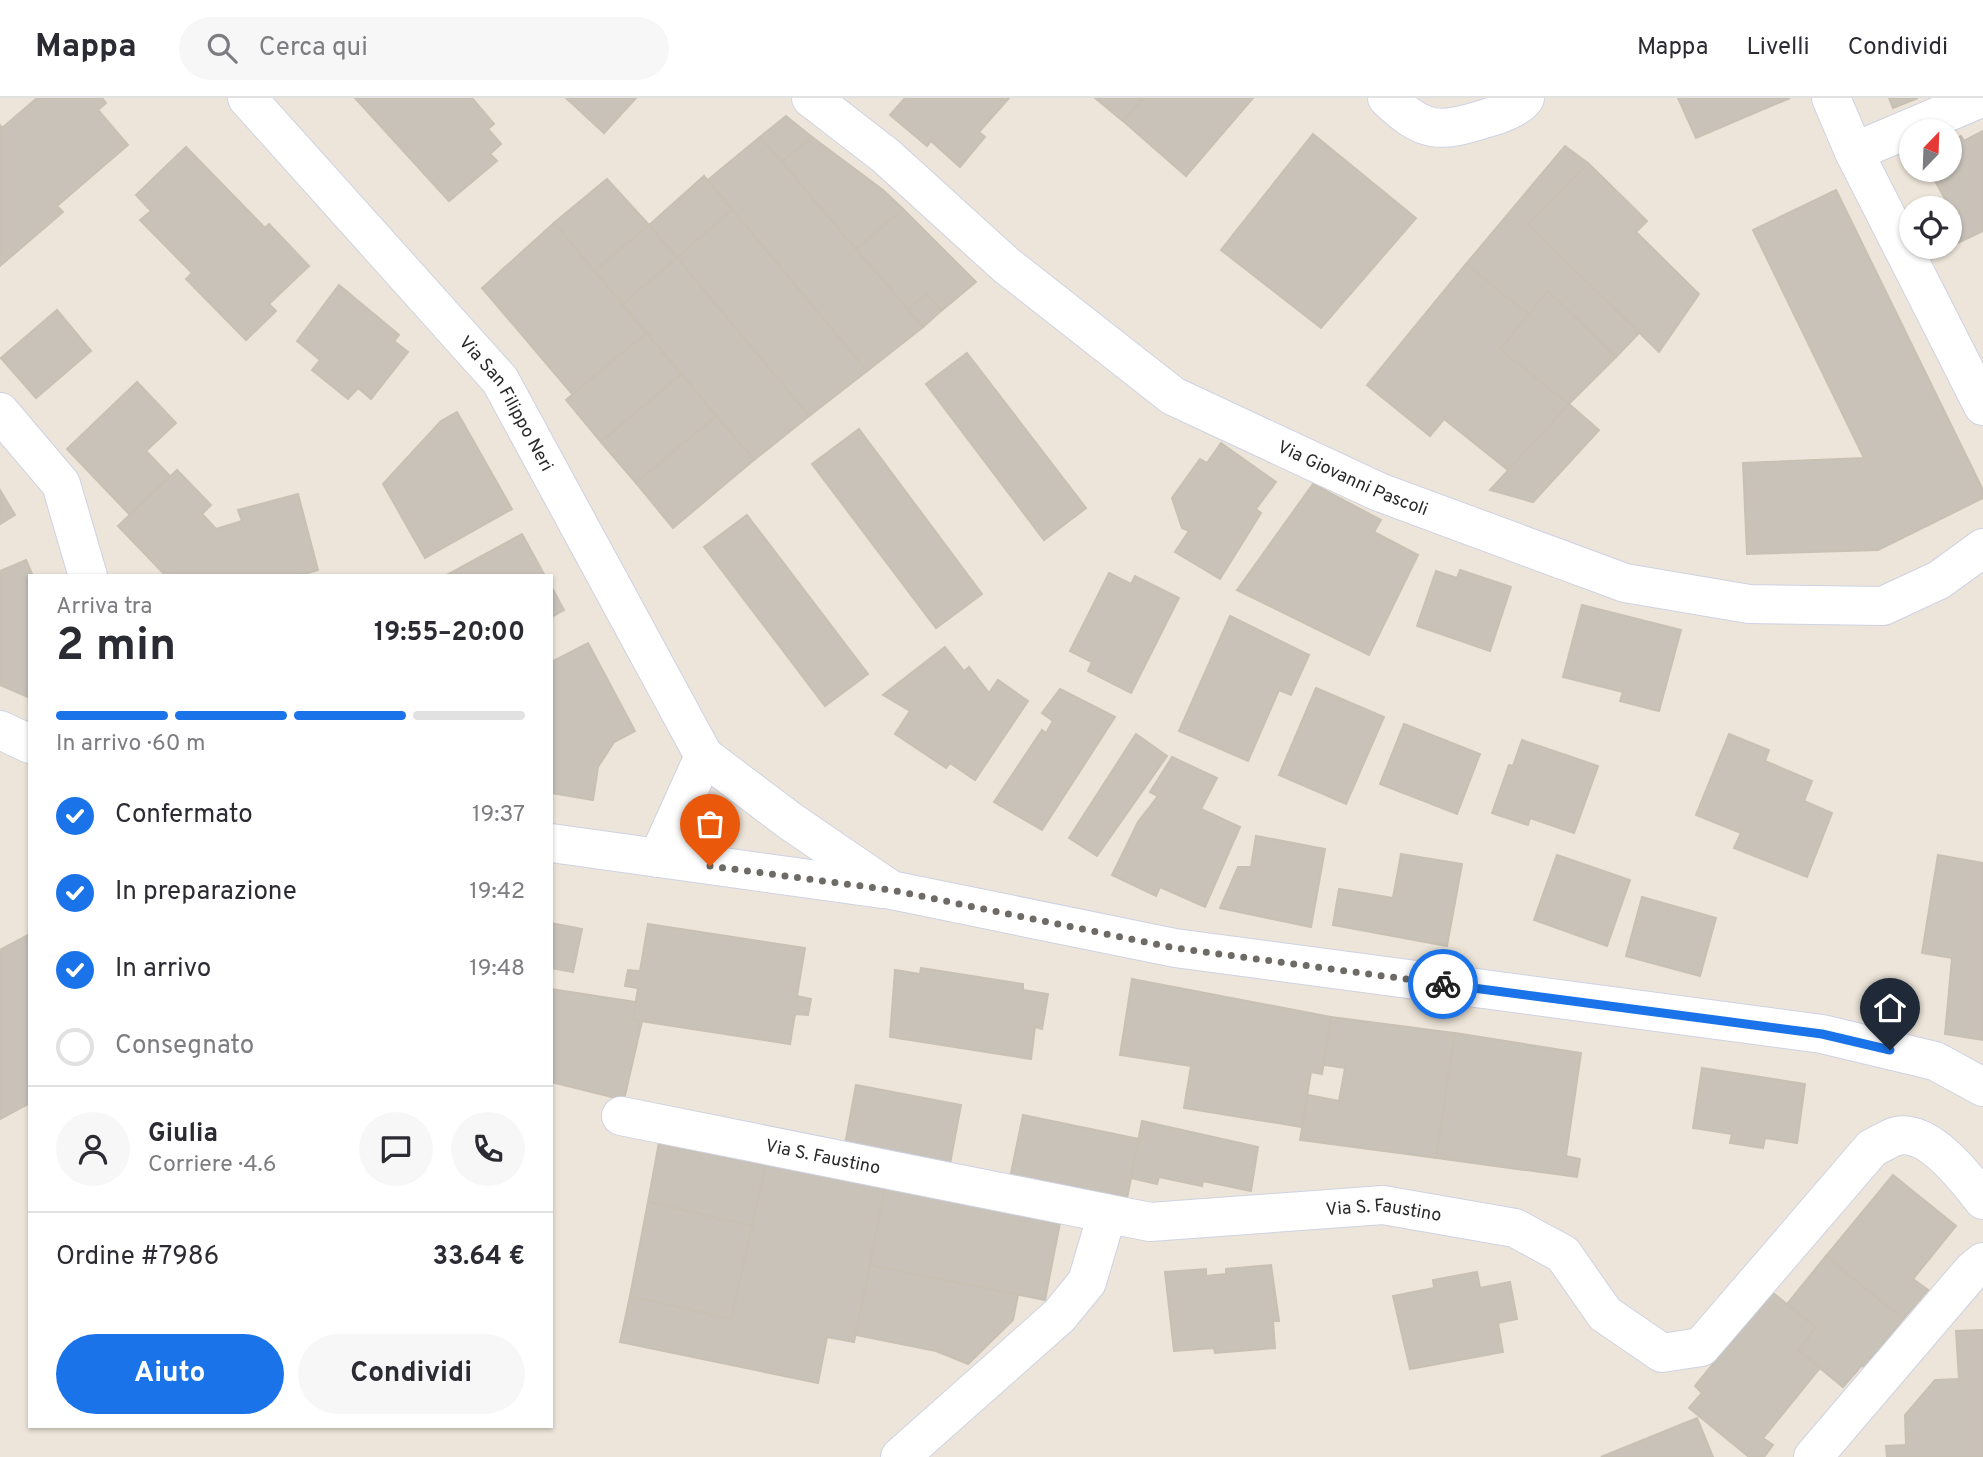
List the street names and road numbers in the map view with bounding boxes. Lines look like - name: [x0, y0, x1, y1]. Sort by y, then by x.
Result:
- street label: Via San Filippo Neri: [453, 332, 557, 476]
- street label: Via Giovanni Pascoli: [1273, 436, 1431, 522]
- street label: Via S. Faustino: [763, 1135, 882, 1181]
- street label: Via S. Faustino: [1325, 1195, 1443, 1228]

